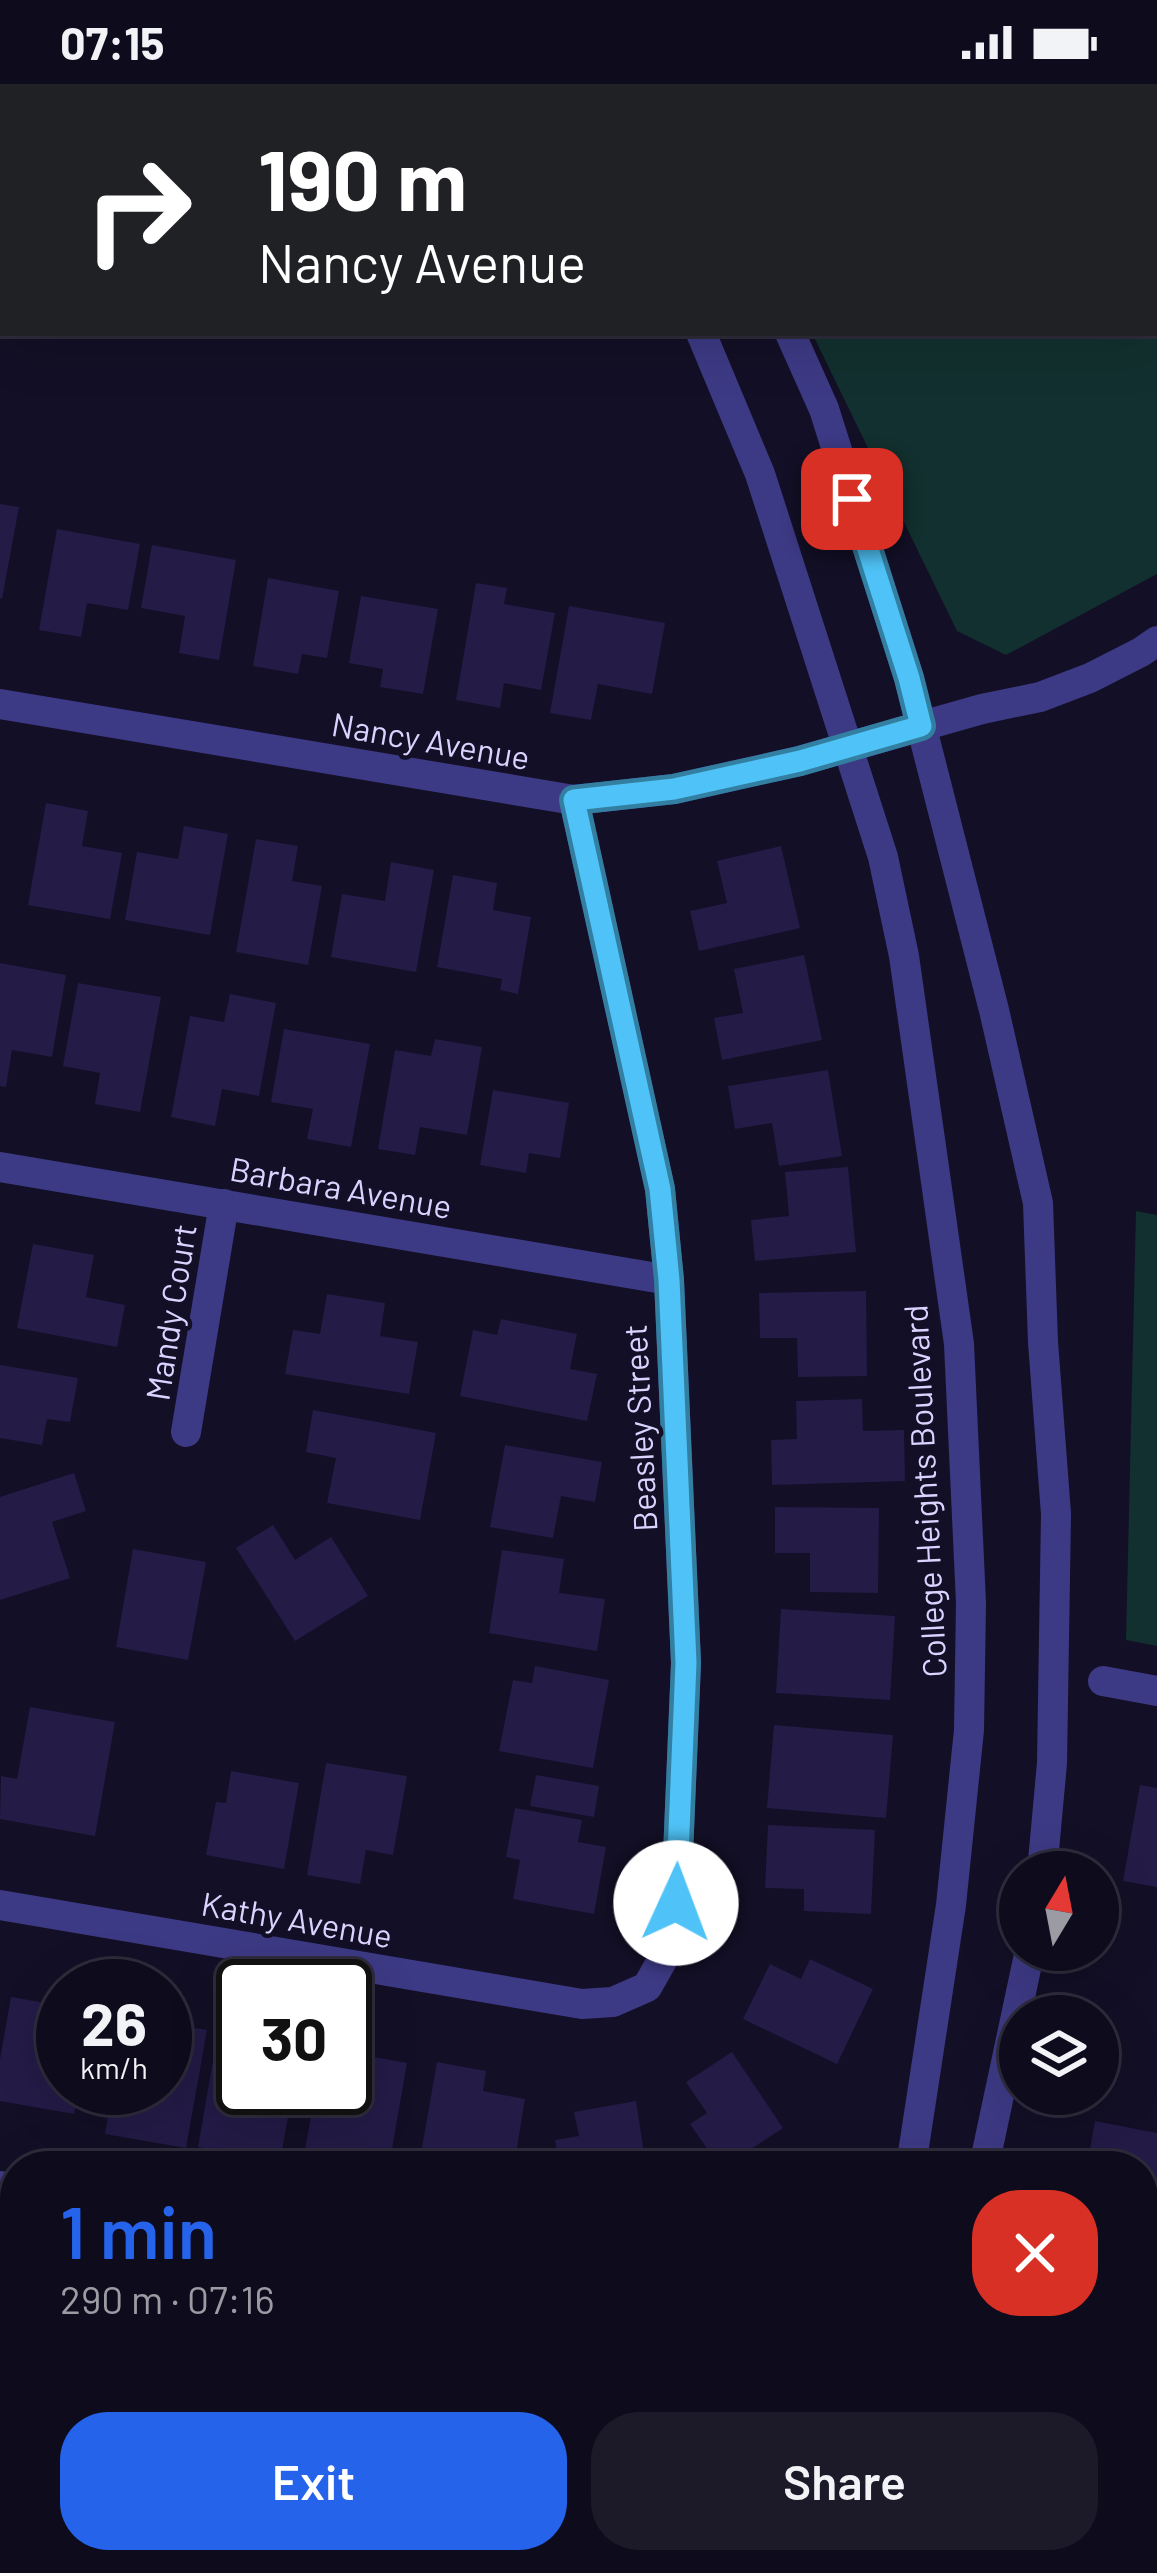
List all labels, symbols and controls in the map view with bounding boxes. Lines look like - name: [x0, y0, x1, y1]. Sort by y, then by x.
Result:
- text: 07:15: [60, 15, 165, 69]
- text: 190 m: [258, 127, 467, 228]
- icon: right: [60, 132, 216, 288]
- text: Nancy Avenue: [258, 229, 586, 294]
- pin: [801, 448, 903, 550]
- icon: arrive: [819, 466, 885, 532]
- street label: Nancy Avenue: [329, 703, 533, 777]
- street label: Barbara Avenue: [227, 1148, 455, 1226]
- street label: Mandy Court: [136, 1221, 204, 1403]
- street label: College Heights Boulevard: [894, 1304, 954, 1678]
- street label: Beasley Street: [614, 1323, 664, 1533]
- position arrow: [613, 1840, 739, 1966]
- north arrow: [999, 1851, 1119, 1971]
- map controls: [999, 1851, 1119, 2115]
- street label: Kathy Avenue: [198, 1883, 396, 1955]
- speed limit sign: 30: [216, 1959, 372, 2115]
- text: 26: [81, 1986, 147, 2058]
- button: layers: [999, 1995, 1119, 2115]
- text: km/h: [80, 2049, 148, 2085]
- text: 1 min: [60, 2187, 217, 2273]
- button: close: [972, 2190, 1098, 2316]
- text: 290 m · 07:16: [60, 2275, 275, 2322]
- button: Exit: [60, 2412, 567, 2550]
- button: Share: [591, 2412, 1098, 2550]

